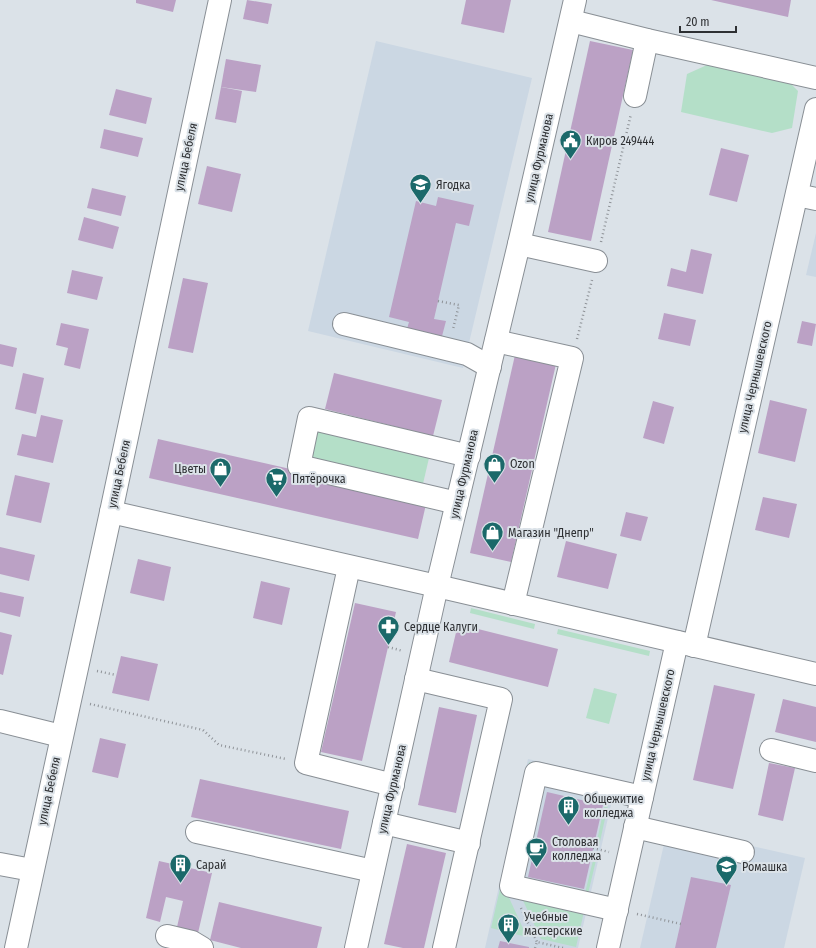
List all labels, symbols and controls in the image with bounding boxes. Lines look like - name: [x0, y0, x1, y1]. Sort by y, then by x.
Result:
- scale bar: [680, 8, 736, 34]
- text: 20 m: [686, 15, 710, 29]
- street label: улица Фурманова: [522, 112, 556, 204]
- street label: улица Бебеля: [172, 122, 200, 192]
- public building icon: Киров 249444: [557, 128, 583, 161]
- place label: Киров 249444: [586, 134, 654, 148]
- school or university icon: Ягодка: [407, 172, 433, 205]
- place label: Ягодка: [436, 178, 471, 192]
- street label: улица Чернышевского: [735, 320, 775, 434]
- street label: улица Фурманова: [447, 428, 481, 520]
- street label: улица Бебеля: [105, 439, 133, 509]
- shop icon: Ozon: [482, 451, 508, 484]
- shop icon: Цветы: [208, 456, 234, 489]
- place label: Ozon: [510, 457, 535, 471]
- place label: Цветы: [174, 462, 206, 476]
- supermarket icon: Пятёрочка: [264, 466, 290, 499]
- place label: Пятёрочка: [292, 472, 346, 486]
- shop icon: Магазин "Днепр": [480, 520, 506, 553]
- place label: Магазин "Днепр": [508, 526, 594, 540]
- pharmacy icon: Сердце Калуги: [375, 614, 401, 647]
- place label: Сердце Калуги: [404, 620, 478, 634]
- street label: улица Чернышевского: [638, 668, 678, 782]
- street label: улица Фурманова: [375, 743, 409, 835]
- street label: улица Бебеля: [35, 756, 63, 826]
- place label: Общежитие колледжа: [584, 792, 644, 820]
- building icon: Общежитие колледжа: [556, 793, 582, 826]
- place label: Столовая колледжа: [552, 835, 601, 863]
- cafe icon: Столовая колледжа: [524, 836, 550, 869]
- building icon: Сарай: [168, 852, 194, 885]
- school or university icon: Ромашка: [713, 854, 739, 887]
- place label: Сарай: [196, 858, 226, 872]
- place label: Ромашка: [742, 860, 787, 874]
- place label: Учебные мастерские: [523, 910, 582, 938]
- building icon: Учебные мастерские: [495, 911, 521, 944]

